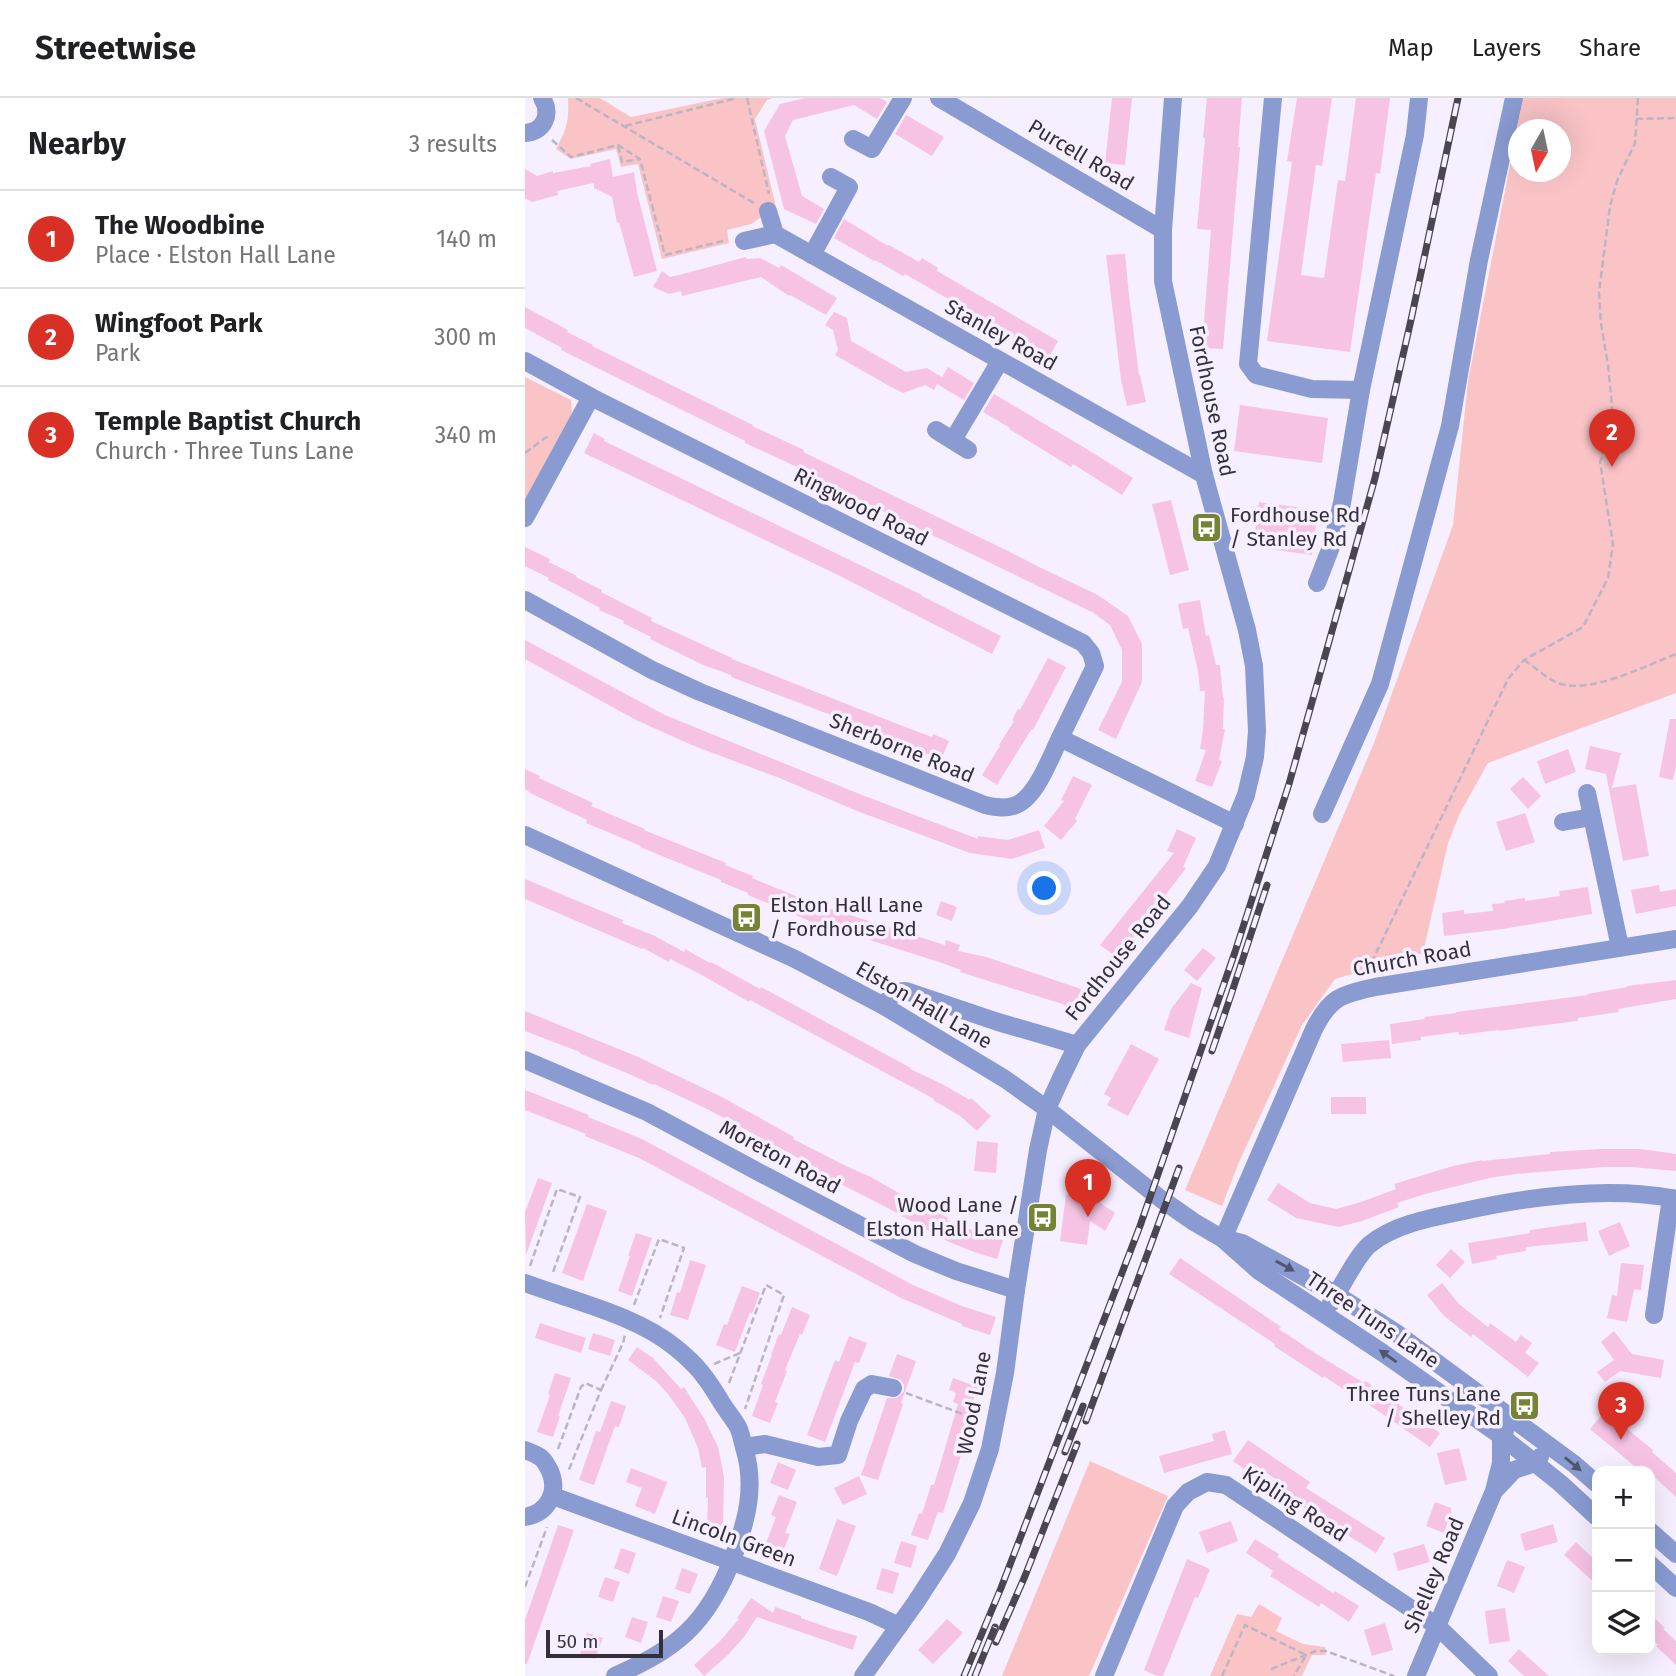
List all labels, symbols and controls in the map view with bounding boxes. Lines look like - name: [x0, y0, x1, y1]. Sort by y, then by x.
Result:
- text: Streetwise: [35, 28, 196, 68]
- text: Map: [1388, 34, 1434, 62]
- text: Layers: [1472, 34, 1541, 62]
- text: Share: [1579, 34, 1641, 62]
- street label: Purcell Road: [1023, 113, 1139, 197]
- north arrow: [1508, 119, 1571, 182]
- text: Nearby: [28, 126, 126, 162]
- text: 3 results: [409, 130, 497, 158]
- text: The Woodbine: [95, 210, 265, 241]
- text: 1: [46, 225, 56, 253]
- text: 140 m: [436, 225, 497, 253]
- text: Place · Elston Hall Lane: [95, 241, 336, 269]
- street label: Stanley Road: [940, 293, 1062, 377]
- text: Wingfoot Park: [95, 308, 263, 339]
- text: 2: [45, 323, 57, 351]
- text: 300 m: [434, 323, 497, 351]
- street label: Fordhouse Road: [1183, 323, 1241, 479]
- text: Park: [95, 339, 140, 367]
- text: Temple Baptist Church: [95, 406, 361, 437]
- pin: 2: [1589, 409, 1635, 467]
- text: 3: [45, 421, 57, 449]
- text: 340 m: [435, 421, 497, 449]
- text: Church · Three Tuns Lane: [95, 437, 354, 465]
- street label: Ringwood Road: [789, 462, 933, 552]
- place label: Fordhouse Rd / Stanley Rd: [1230, 502, 1360, 552]
- bus stop icon: Fordhouse Rd / Stanley Rd: [1190, 510, 1224, 544]
- street label: Sherborne Road: [826, 707, 978, 789]
- your location: [1027, 871, 1061, 905]
- street label: Fordhouse Road: [1059, 890, 1177, 1026]
- place label: Elston Hall Lane / Fordhouse Rd: [770, 892, 923, 942]
- bus stop icon: Elston Hall Lane / Fordhouse Rd: [730, 900, 764, 934]
- street label: Church Road: [1351, 936, 1473, 982]
- street label: Elston Hall Lane: [851, 955, 997, 1055]
- street label: Moreton Road: [715, 1114, 845, 1200]
- pin: 1: [1065, 1159, 1111, 1217]
- place label: Wood Lane / Elston Hall Lane: [866, 1192, 1019, 1242]
- bus stop icon: Wood Lane / Elston Hall Lane: [1025, 1200, 1059, 1234]
- one-way arrow: [1275, 1260, 1295, 1272]
- street label: Three Tuns Lane: [1302, 1266, 1444, 1374]
- street label: Wood Lane: [951, 1349, 997, 1457]
- one-way arrow: [1379, 1349, 1397, 1363]
- place label: Three Tuns Lane / Shelley Rd: [1347, 1381, 1501, 1431]
- pin: 3: [1598, 1382, 1644, 1440]
- bus stop icon: Three Tuns Lane / Shelley Rd: [1507, 1389, 1541, 1423]
- one-way arrow: [1565, 1456, 1582, 1471]
- street label: Kipling Road: [1238, 1460, 1352, 1548]
- map controls: [1592, 1466, 1655, 1655]
- button: +: [1592, 1466, 1655, 1529]
- street label: Lincoln Green: [668, 1503, 800, 1573]
- street label: Shelley Road: [1398, 1513, 1470, 1637]
- button: −: [1592, 1529, 1655, 1592]
- button: layers: [1592, 1592, 1655, 1655]
- scale bar: [546, 1627, 663, 1659]
- text: 50 m: [557, 1630, 598, 1653]

